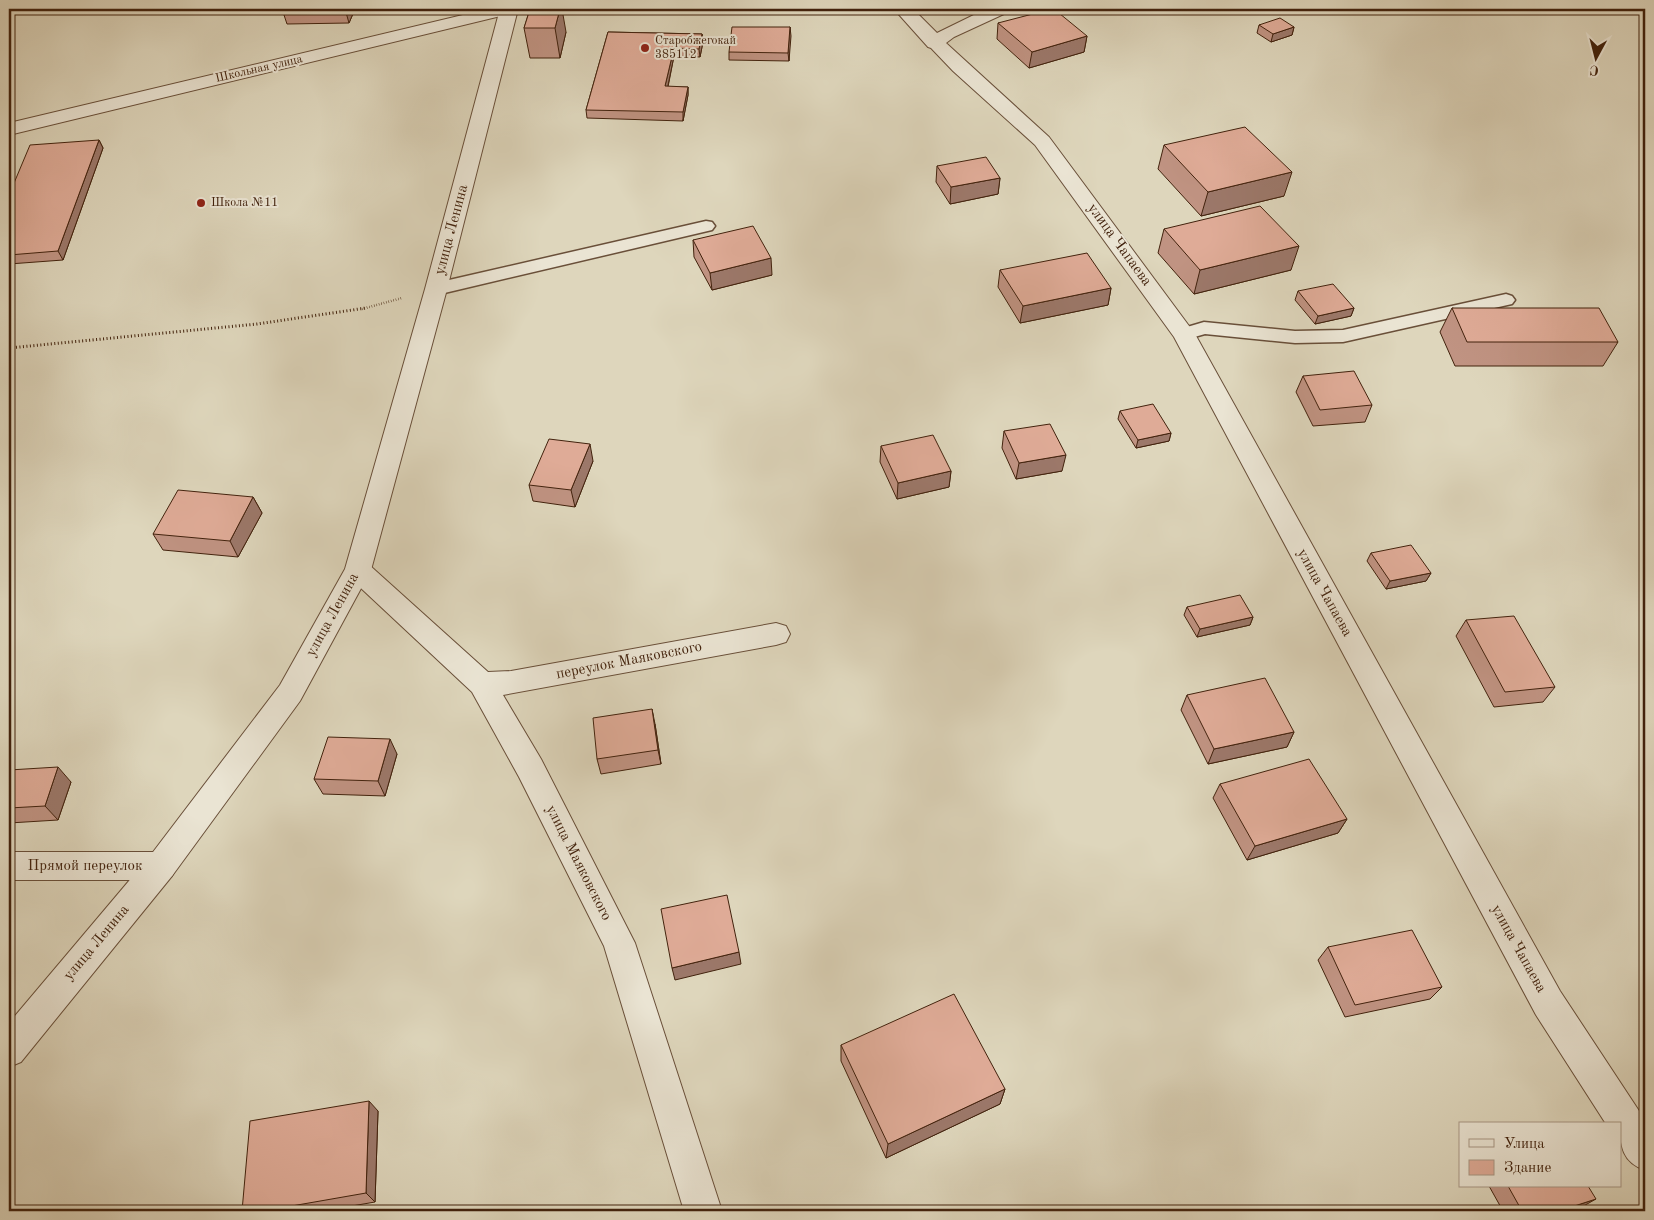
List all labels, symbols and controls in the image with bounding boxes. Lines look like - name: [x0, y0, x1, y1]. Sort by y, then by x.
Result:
- north arrow: [1572, 32, 1622, 82]
- place label: Старобжегокай 385112: [655, 35, 736, 61]
- marker: Старобжегокай 385112: [639, 42, 651, 54]
- street label: Школьная улица: [214, 53, 304, 85]
- text: С: [1589, 62, 1600, 77]
- street label: улица Ленина: [433, 183, 471, 277]
- marker: Школа №11: [195, 197, 207, 209]
- place label: Школа №11: [211, 197, 278, 209]
- street label: улица Чапаева: [1084, 201, 1154, 290]
- street label: улица Чапаева: [1294, 546, 1355, 640]
- street label: улица Ленина: [304, 570, 362, 659]
- street label: переулок Маяковского: [555, 639, 703, 683]
- street label: улица Маяковского: [542, 803, 614, 923]
- street label: Прямой переулок: [27, 859, 143, 874]
- street label: улица Ленина: [61, 902, 133, 983]
- street label: улица Чапаева: [1488, 902, 1549, 996]
- legend: [1459, 1122, 1622, 1188]
- text: Улица: [1504, 1137, 1545, 1152]
- text: Здание: [1504, 1161, 1551, 1176]

